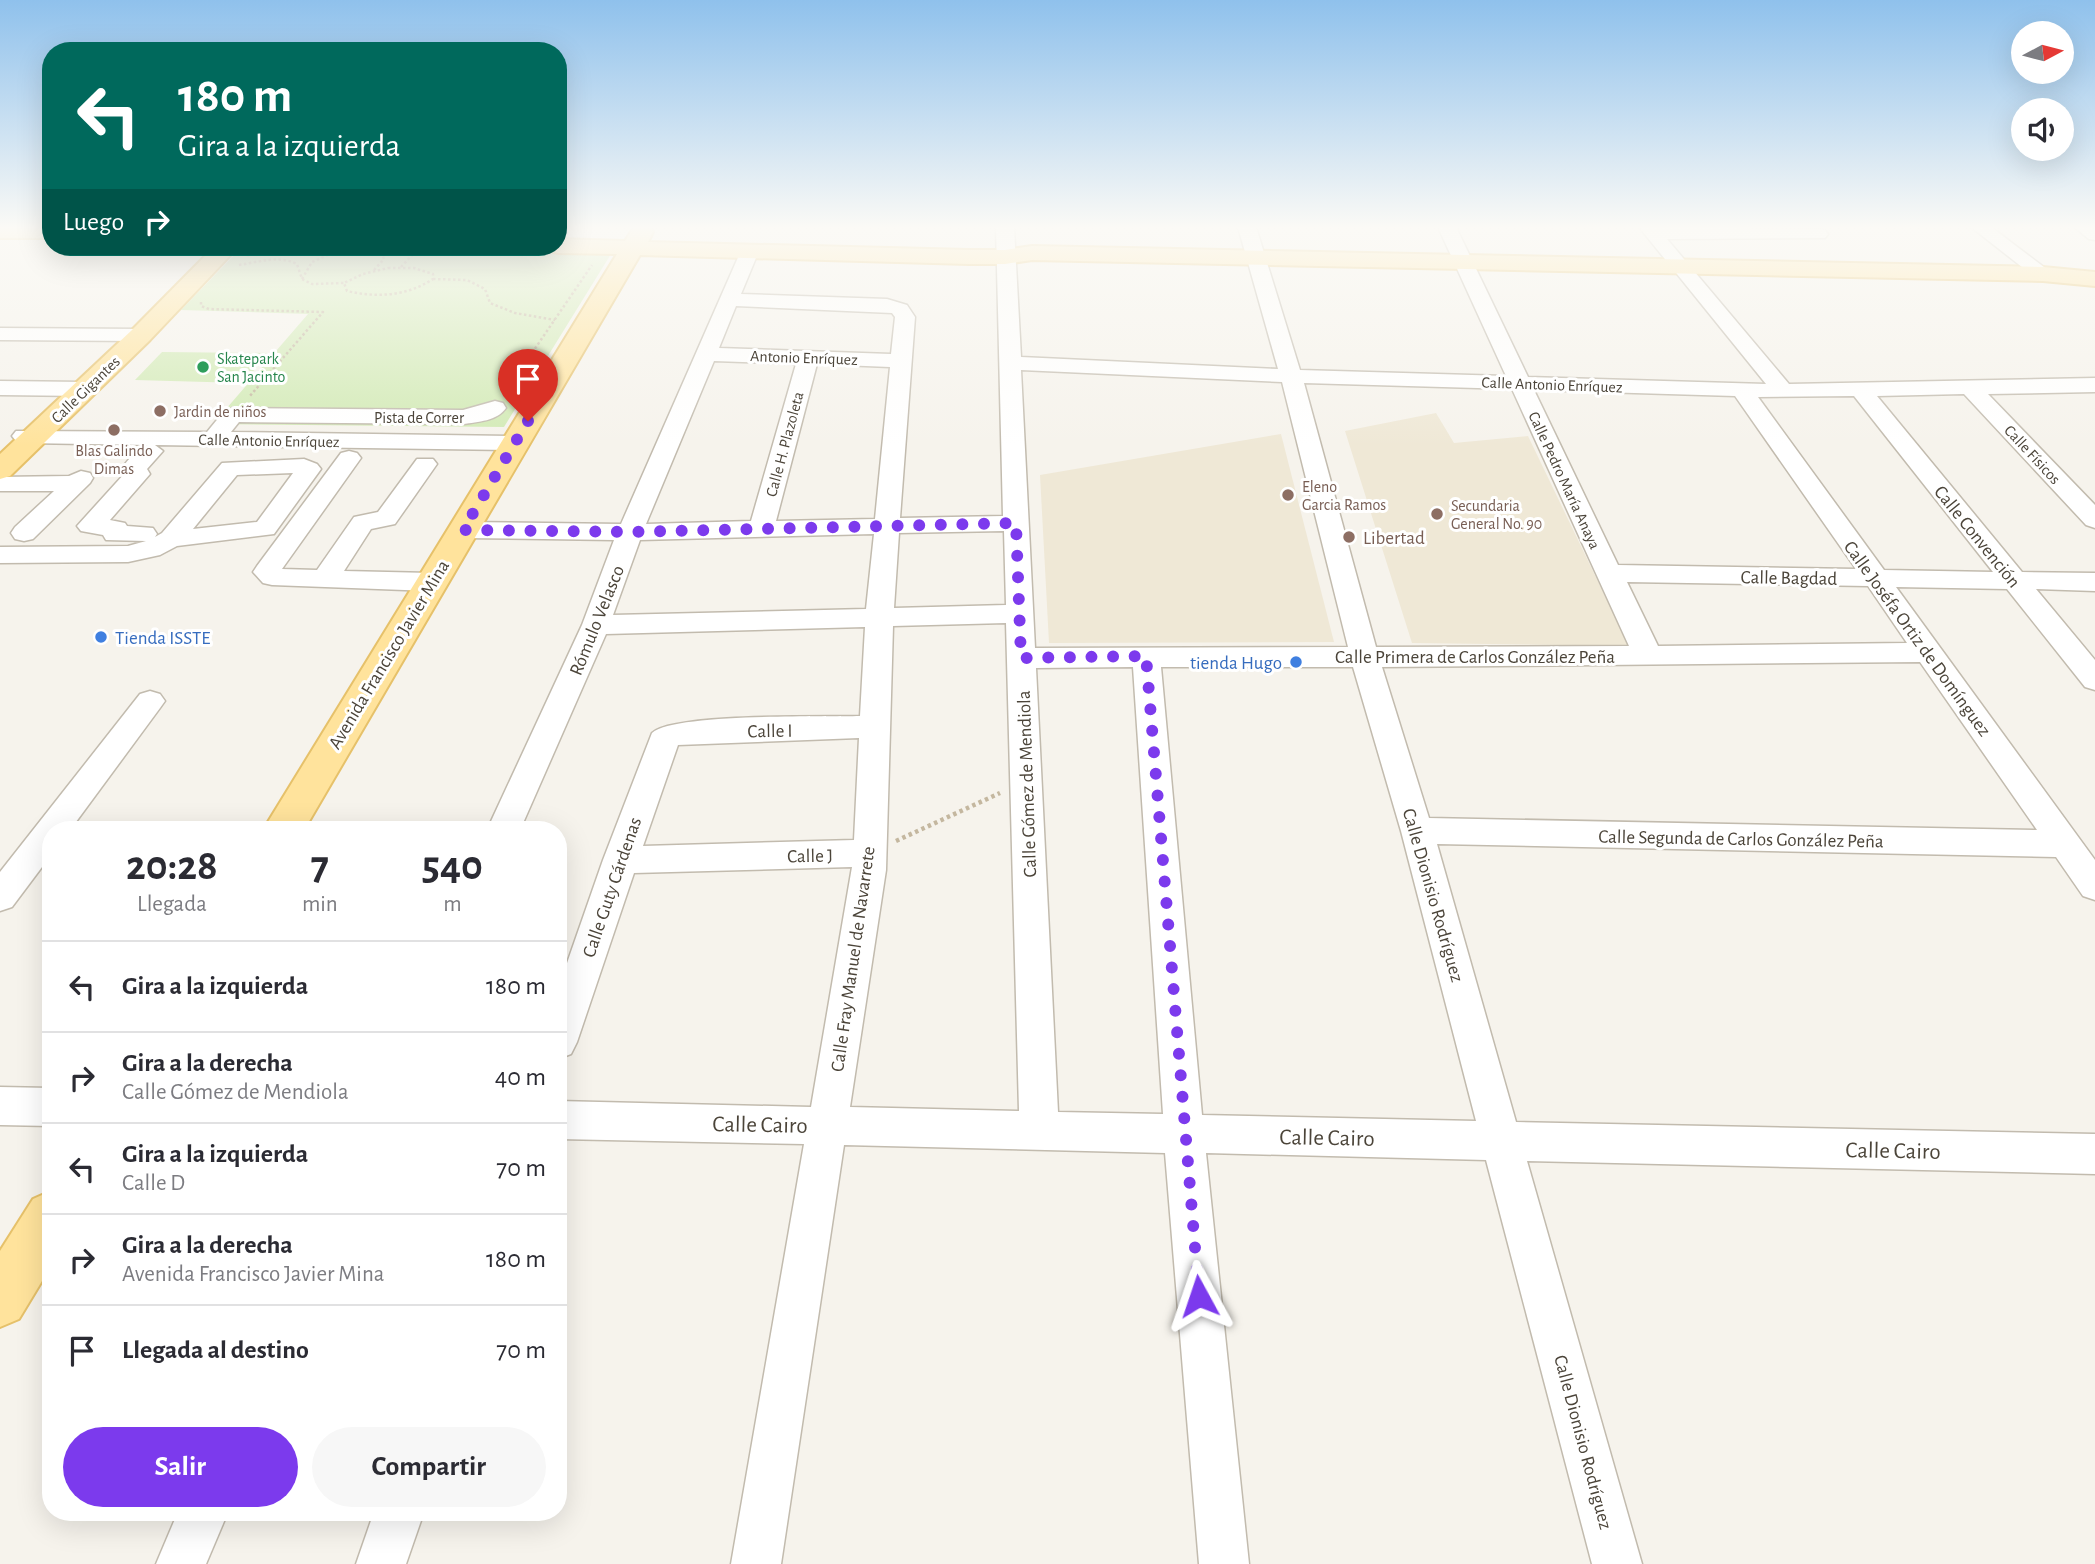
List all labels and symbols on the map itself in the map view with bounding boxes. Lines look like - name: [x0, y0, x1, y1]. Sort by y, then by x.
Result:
- north arrow: [2011, 21, 2074, 84]
- street label: Antonio Enríquez: [750, 348, 858, 368]
- pin: [498, 349, 558, 421]
- place label: Skatepark San Jacinto: [217, 351, 286, 385]
- street label: Calle Gigantes: [48, 353, 123, 426]
- marker: Skatepark San Jacinto: [195, 359, 211, 375]
- street label: Calle Antonio Enríquez: [1481, 375, 1623, 395]
- street label: Calle H. Plazoleta: [763, 390, 807, 499]
- marker: Jardin de niños: [152, 403, 168, 419]
- place label: Jardin de niños: [174, 404, 267, 420]
- street label: Calle Pedro María Anaya: [1524, 409, 1603, 552]
- street label: Pista de Correr: [374, 410, 465, 426]
- marker: Blas Galindo Dimas: [106, 422, 122, 438]
- street label: Calle Físicos: [2001, 422, 2063, 487]
- street label: Calle Antonio Enríquez: [198, 432, 340, 450]
- place label: Blas Galindo Dimas: [75, 443, 153, 477]
- place label: Eleno Garcia Ramos: [1302, 479, 1386, 513]
- street label: Calle Convención: [1930, 482, 2024, 592]
- marker: Eleno Garcia Ramos: [1280, 487, 1296, 503]
- place label: Secundaria General No. 90: [1451, 498, 1542, 532]
- marker: Secundaria General No. 90: [1429, 506, 1445, 522]
- marker: Libertad: [1341, 529, 1357, 545]
- place label: Libertad: [1363, 529, 1425, 548]
- street label: Calle Joséfa Ortiz de Domínguez: [1840, 538, 1994, 740]
- street label: Avenida Francisco Javier Mina: [325, 557, 453, 753]
- street label: Rómulo Velasco: [567, 563, 628, 678]
- street label: Calle Bagdad: [1741, 568, 1838, 589]
- marker: Tienda ISSTE: [93, 629, 109, 645]
- place label: Tienda ISSTE: [115, 629, 210, 648]
- street label: Calle Primera de Carlos González Peña: [1335, 648, 1615, 667]
- place label: tienda Hugo: [1190, 654, 1282, 673]
- marker: tienda Hugo: [1288, 654, 1304, 670]
- street label: Calle Gómez de Mendiola: [1015, 690, 1040, 878]
- street label: Calle I: [747, 722, 793, 741]
- street label: Calle Dionisio Rodríguez: [1399, 806, 1467, 985]
- street label: Calle Guty Cárdenas: [580, 815, 645, 960]
- street label: Calle Segunda de Carlos González Peña: [1598, 828, 1884, 851]
- street label: Calle Fray Manuel de Navarrete: [828, 845, 879, 1073]
- street label: Calle J: [787, 847, 833, 866]
- street label: Calle Cairo: [712, 1113, 808, 1138]
- street label: Calle Cairo: [1279, 1126, 1375, 1151]
- street label: Calle Cairo: [1845, 1139, 1941, 1164]
- position arrow: [1162, 1259, 1236, 1333]
- street label: Calle Dionisio Rodríguez: [1550, 1353, 1615, 1532]

